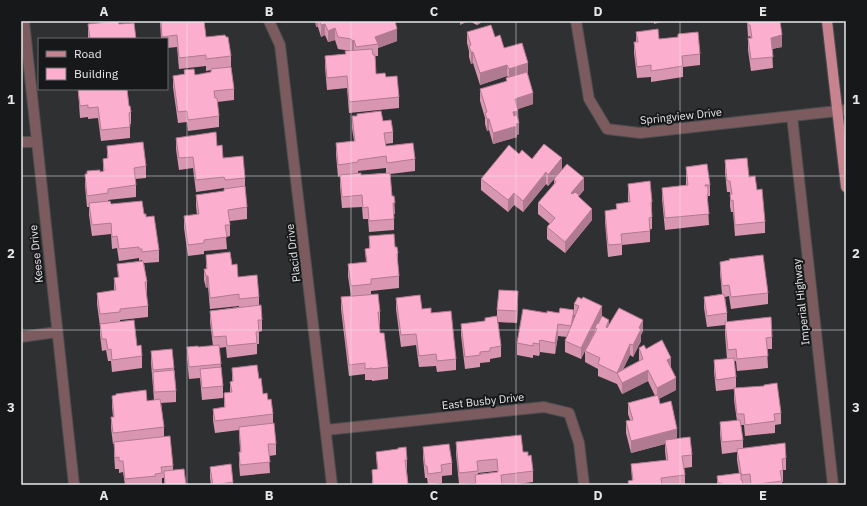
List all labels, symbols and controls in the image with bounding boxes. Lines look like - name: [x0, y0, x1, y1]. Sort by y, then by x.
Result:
- text: A: [100, 3, 109, 20]
- text: B: [265, 3, 274, 20]
- text: C: [430, 3, 439, 20]
- text: D: [593, 3, 603, 20]
- text: E: [759, 3, 767, 20]
- legend: [38, 38, 168, 90]
- text: Road: [74, 46, 102, 61]
- text: Building: [74, 66, 119, 81]
- text: 1: [7, 91, 15, 108]
- text: 1: [852, 91, 860, 108]
- street label: Springview Drive: [639, 105, 723, 127]
- street label: Placid Drive: [282, 223, 304, 283]
- street label: Keese Drive: [26, 224, 46, 284]
- text: 2: [7, 245, 15, 262]
- text: 2: [852, 245, 860, 262]
- street label: Imperial Highway: [789, 258, 813, 346]
- street label: East Busby Drive: [441, 390, 525, 412]
- text: 3: [7, 399, 15, 416]
- text: 3: [852, 399, 860, 416]
- text: A: [100, 487, 109, 504]
- text: B: [265, 487, 274, 504]
- text: C: [430, 487, 439, 504]
- text: D: [593, 487, 603, 504]
- text: E: [759, 487, 767, 504]

